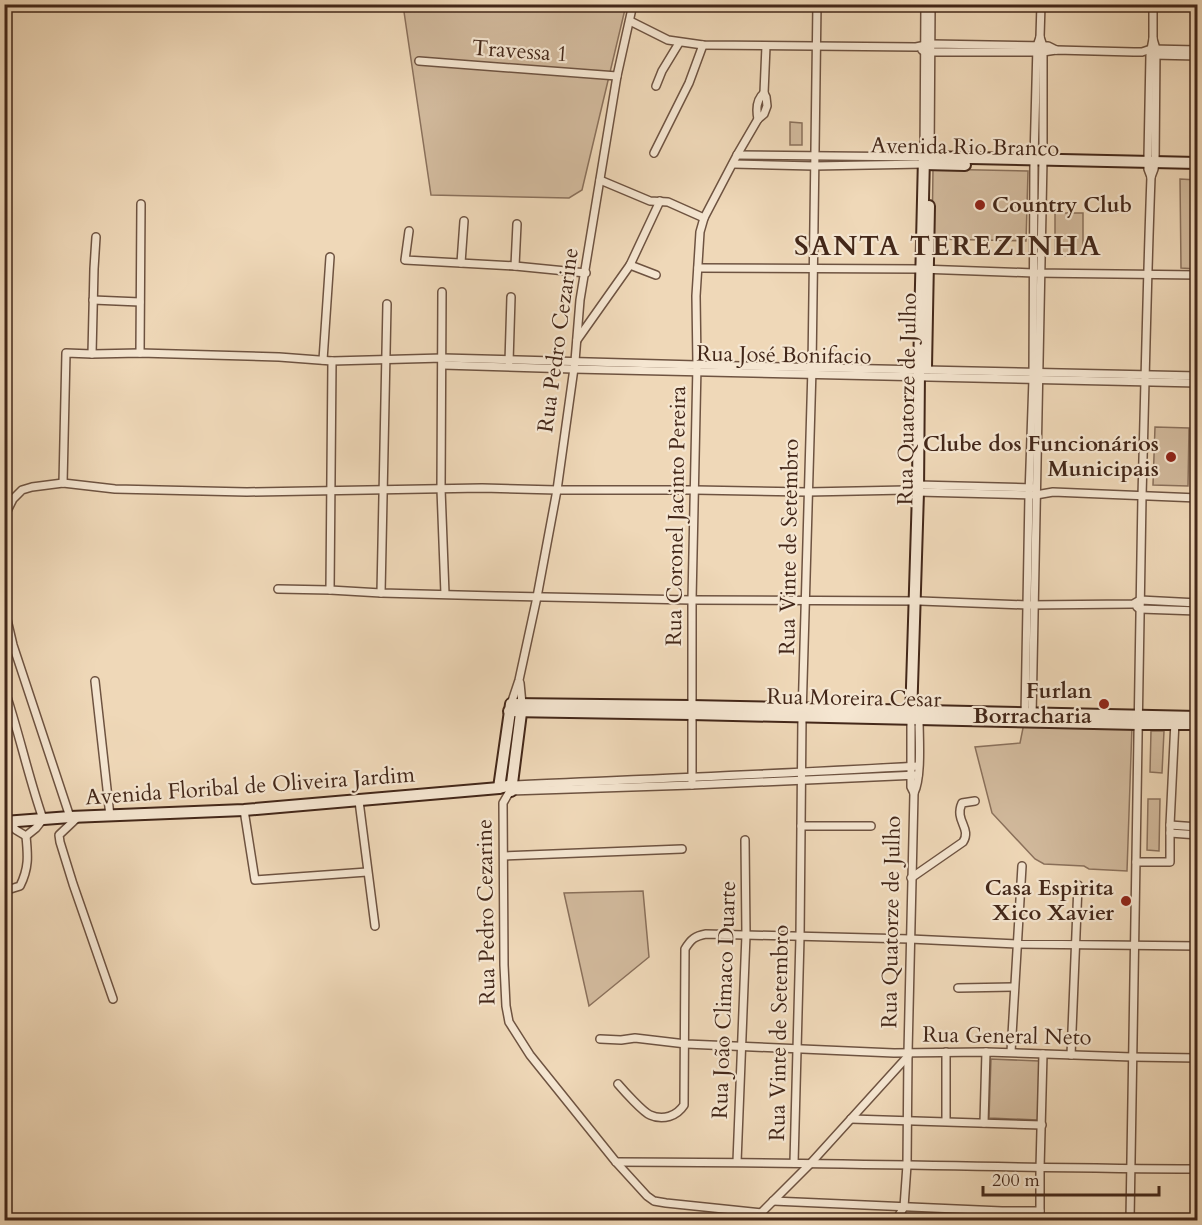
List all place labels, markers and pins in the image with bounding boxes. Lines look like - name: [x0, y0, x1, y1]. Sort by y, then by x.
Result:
- place label: Country Club: [992, 190, 1132, 220]
- marker: Country Club: [973, 198, 987, 212]
- place label: Clube dos Funcionários Municipais: [923, 429, 1159, 484]
- marker: Clube dos Funcionários Municipais: [1164, 450, 1178, 464]
- place label: Furlan Borracharia: [973, 676, 1092, 731]
- marker: Furlan Borracharia: [1097, 697, 1111, 711]
- place label: Casa Espirita Xico Xavier: [985, 873, 1114, 928]
- marker: Casa Espirita Xico Xavier: [1119, 894, 1133, 908]

